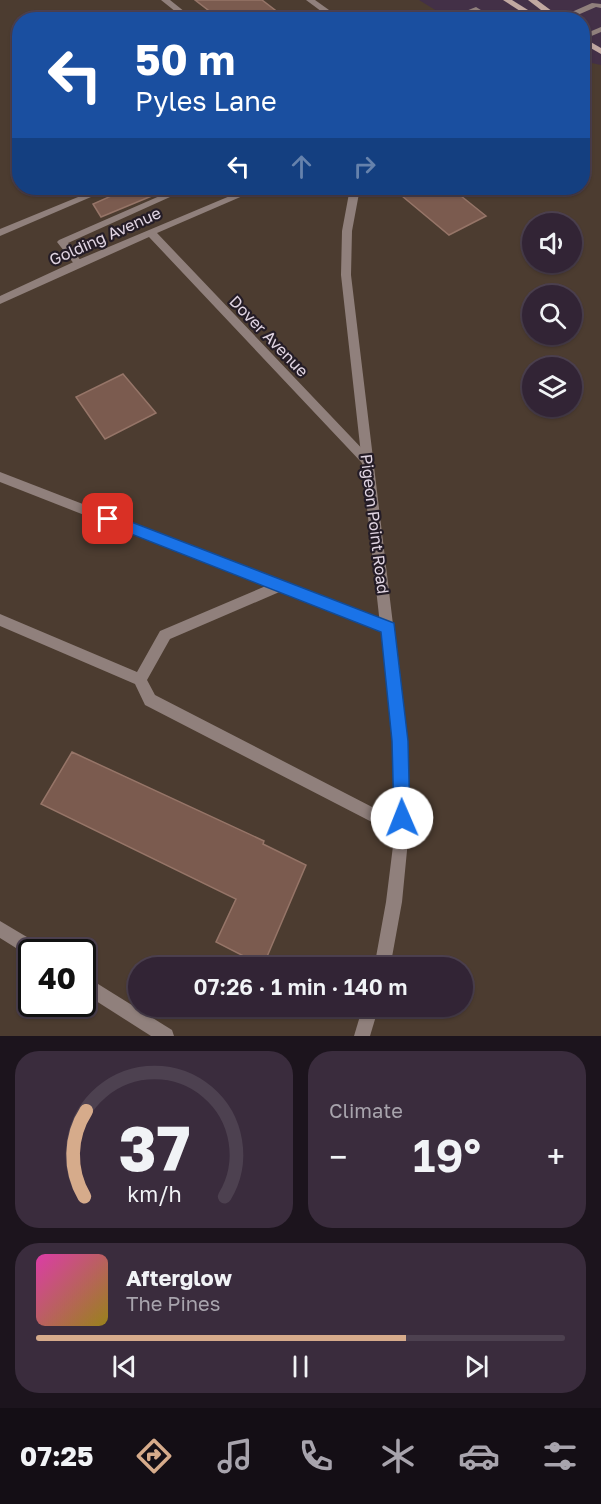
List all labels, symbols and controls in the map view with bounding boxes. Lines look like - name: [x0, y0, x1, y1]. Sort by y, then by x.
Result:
- text: 50 m: [135, 34, 235, 84]
- icon: left: [36, 36, 114, 114]
- text: Pyles Lane: [135, 85, 277, 117]
- icon: left: [222, 150, 255, 183]
- icon: ahead: [285, 150, 318, 183]
- icon: right: [348, 150, 381, 183]
- street label: Golding Avenue: [46, 202, 164, 270]
- map controls: [522, 213, 582, 417]
- button: sound: [522, 213, 582, 273]
- button: search: [522, 285, 582, 345]
- street label: Dover Avenue: [225, 291, 313, 381]
- button: layers: [522, 357, 582, 417]
- street label: Pigeon Point Road: [356, 453, 394, 595]
- pin: [82, 493, 133, 544]
- icon: arrive: [91, 502, 124, 535]
- position arrow: [370, 786, 434, 850]
- speed limit sign: 40: [18, 939, 96, 1017]
- text: 07:26 · 1 min · 140 m: [193, 973, 408, 1000]
- text: Climate: [329, 1098, 403, 1122]
- text: 37: [118, 1110, 190, 1185]
- text: 19°: [413, 1128, 481, 1182]
- text: −: [329, 1137, 347, 1176]
- text: +: [547, 1137, 565, 1176]
- text: km/h: [127, 1181, 181, 1207]
- text: Afterglow: [126, 1264, 232, 1291]
- text: The Pines: [126, 1291, 220, 1315]
- icon: previous: [108, 1350, 141, 1383]
- icon: pause: [284, 1350, 317, 1383]
- icon: next: [460, 1350, 493, 1383]
- icon: directions: [133, 1435, 175, 1477]
- icon: music: [214, 1435, 256, 1477]
- icon: phone: [295, 1435, 337, 1477]
- icon: climate: [377, 1435, 419, 1477]
- icon: car: [458, 1435, 500, 1477]
- icon: filters: [539, 1435, 581, 1477]
- text: 07:25: [20, 1440, 94, 1472]

